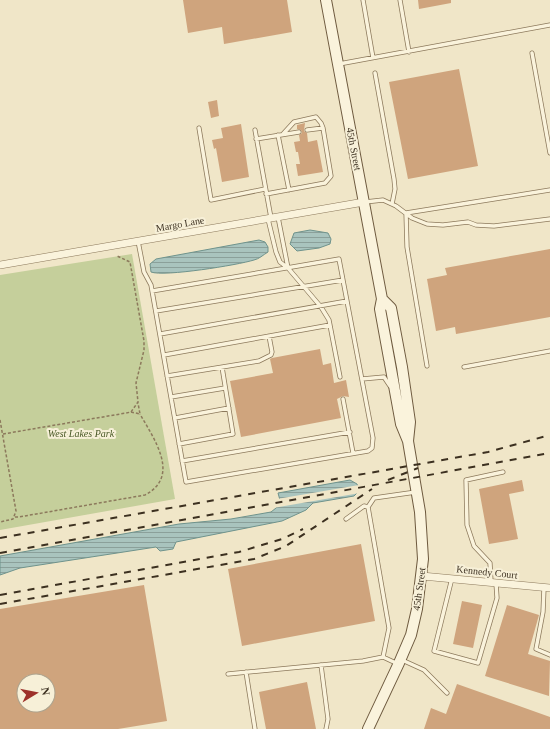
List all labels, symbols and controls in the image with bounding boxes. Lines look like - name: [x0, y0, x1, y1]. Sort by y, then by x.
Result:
- street label: 45th Street: [344, 127, 364, 172]
- street label: Margo Lane: [155, 214, 206, 234]
- park label: West Lakes Park: [48, 428, 115, 439]
- street label: Kennedy Court: [456, 563, 518, 581]
- street label: 45th Street: [411, 566, 428, 611]
- north arrow: [16, 673, 56, 713]
- text: N: [39, 686, 52, 696]

